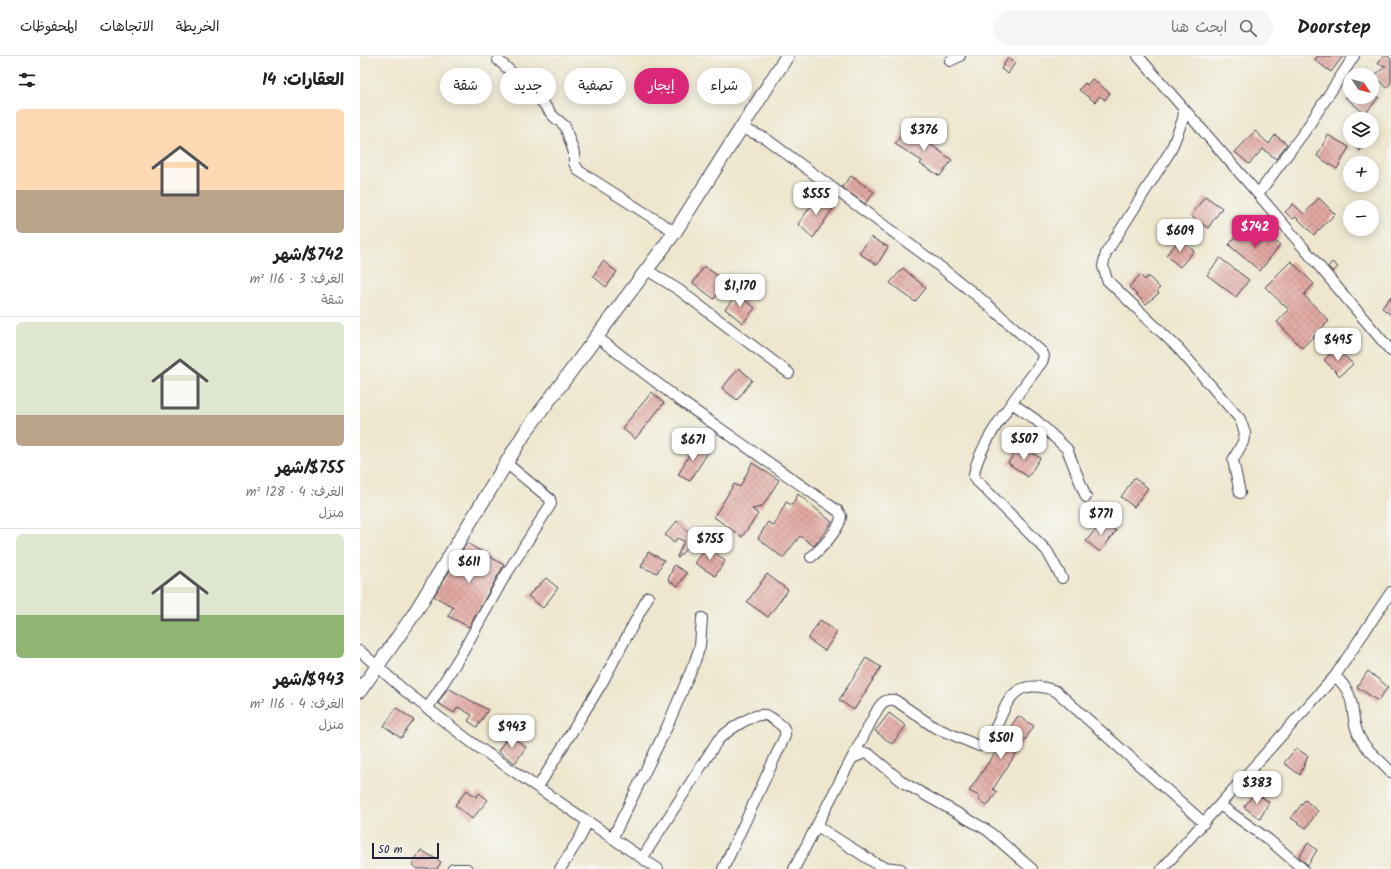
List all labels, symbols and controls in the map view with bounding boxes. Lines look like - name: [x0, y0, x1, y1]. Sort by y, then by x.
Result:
- search box: [993, 10, 1273, 46]
- text: Doorstep: [1297, 13, 1371, 43]
- text: المحفوظات: [20, 16, 78, 38]
- text: الاتجاهات: [100, 16, 154, 38]
- text: الخريطة: [176, 16, 219, 38]
- text: ابحث هنا: [1171, 16, 1227, 40]
- icon: search: [1237, 17, 1259, 39]
- text: العقارات: 14: [262, 67, 344, 94]
- chip: شقة: [440, 68, 492, 104]
- chip: جديد: [500, 68, 556, 104]
- chip: تصفية: [564, 68, 626, 104]
- chip: إيجار: [634, 68, 689, 104]
- chip: شراء: [697, 68, 752, 104]
- north arrow: [1343, 68, 1379, 104]
- map controls: [1343, 68, 1379, 236]
- icon: filters: [16, 69, 38, 91]
- button: layers: [1343, 112, 1379, 148]
- pin: $376: [900, 118, 948, 152]
- text: $376: [910, 120, 938, 141]
- icon: home: [144, 135, 216, 207]
- button: +: [1343, 156, 1379, 192]
- pin: $555: [792, 182, 840, 216]
- text: $555: [802, 184, 830, 205]
- button: −: [1343, 200, 1379, 236]
- pin: $742: [1231, 215, 1279, 249]
- text: $742: [1241, 217, 1269, 238]
- pin: $609: [1156, 219, 1204, 253]
- text: $609: [1166, 221, 1194, 242]
- text: $742/شهر: [274, 242, 344, 269]
- text: الغرف: 3 · 116 m²: [250, 269, 344, 290]
- pin: $1,170: [707, 274, 773, 308]
- text: $1,170: [724, 276, 756, 297]
- text: شقة: [321, 290, 344, 311]
- pin: $495: [1314, 328, 1362, 362]
- text: $495: [1324, 330, 1352, 351]
- icon: home: [144, 348, 216, 420]
- pin: $507: [1000, 427, 1048, 461]
- pin: $671: [669, 428, 717, 462]
- text: $507: [1010, 429, 1038, 450]
- text: $671: [681, 430, 705, 451]
- text: $755/شهر: [276, 455, 344, 482]
- text: الغرف: 4 · 128 m²: [246, 482, 344, 503]
- pin: $771: [1077, 502, 1125, 536]
- text: منزل: [318, 503, 344, 524]
- text: $771: [1089, 504, 1113, 525]
- pin: $755: [686, 527, 734, 561]
- text: $755: [697, 529, 724, 550]
- pin: $611: [445, 550, 493, 584]
- text: $611: [458, 552, 480, 573]
- icon: home: [144, 560, 216, 632]
- text: $943/شهر: [274, 667, 344, 694]
- text: الغرف: 4 · 116 m²: [250, 694, 344, 715]
- text: منزل: [318, 715, 344, 736]
- pin: $943: [488, 715, 536, 749]
- text: $943: [498, 717, 526, 738]
- pin: $501: [977, 726, 1025, 760]
- text: $501: [989, 728, 1013, 749]
- pin: $383: [1233, 771, 1281, 805]
- text: $383: [1242, 773, 1272, 794]
- scale bar: [372, 841, 439, 860]
- text: 50 m: [378, 841, 403, 859]

